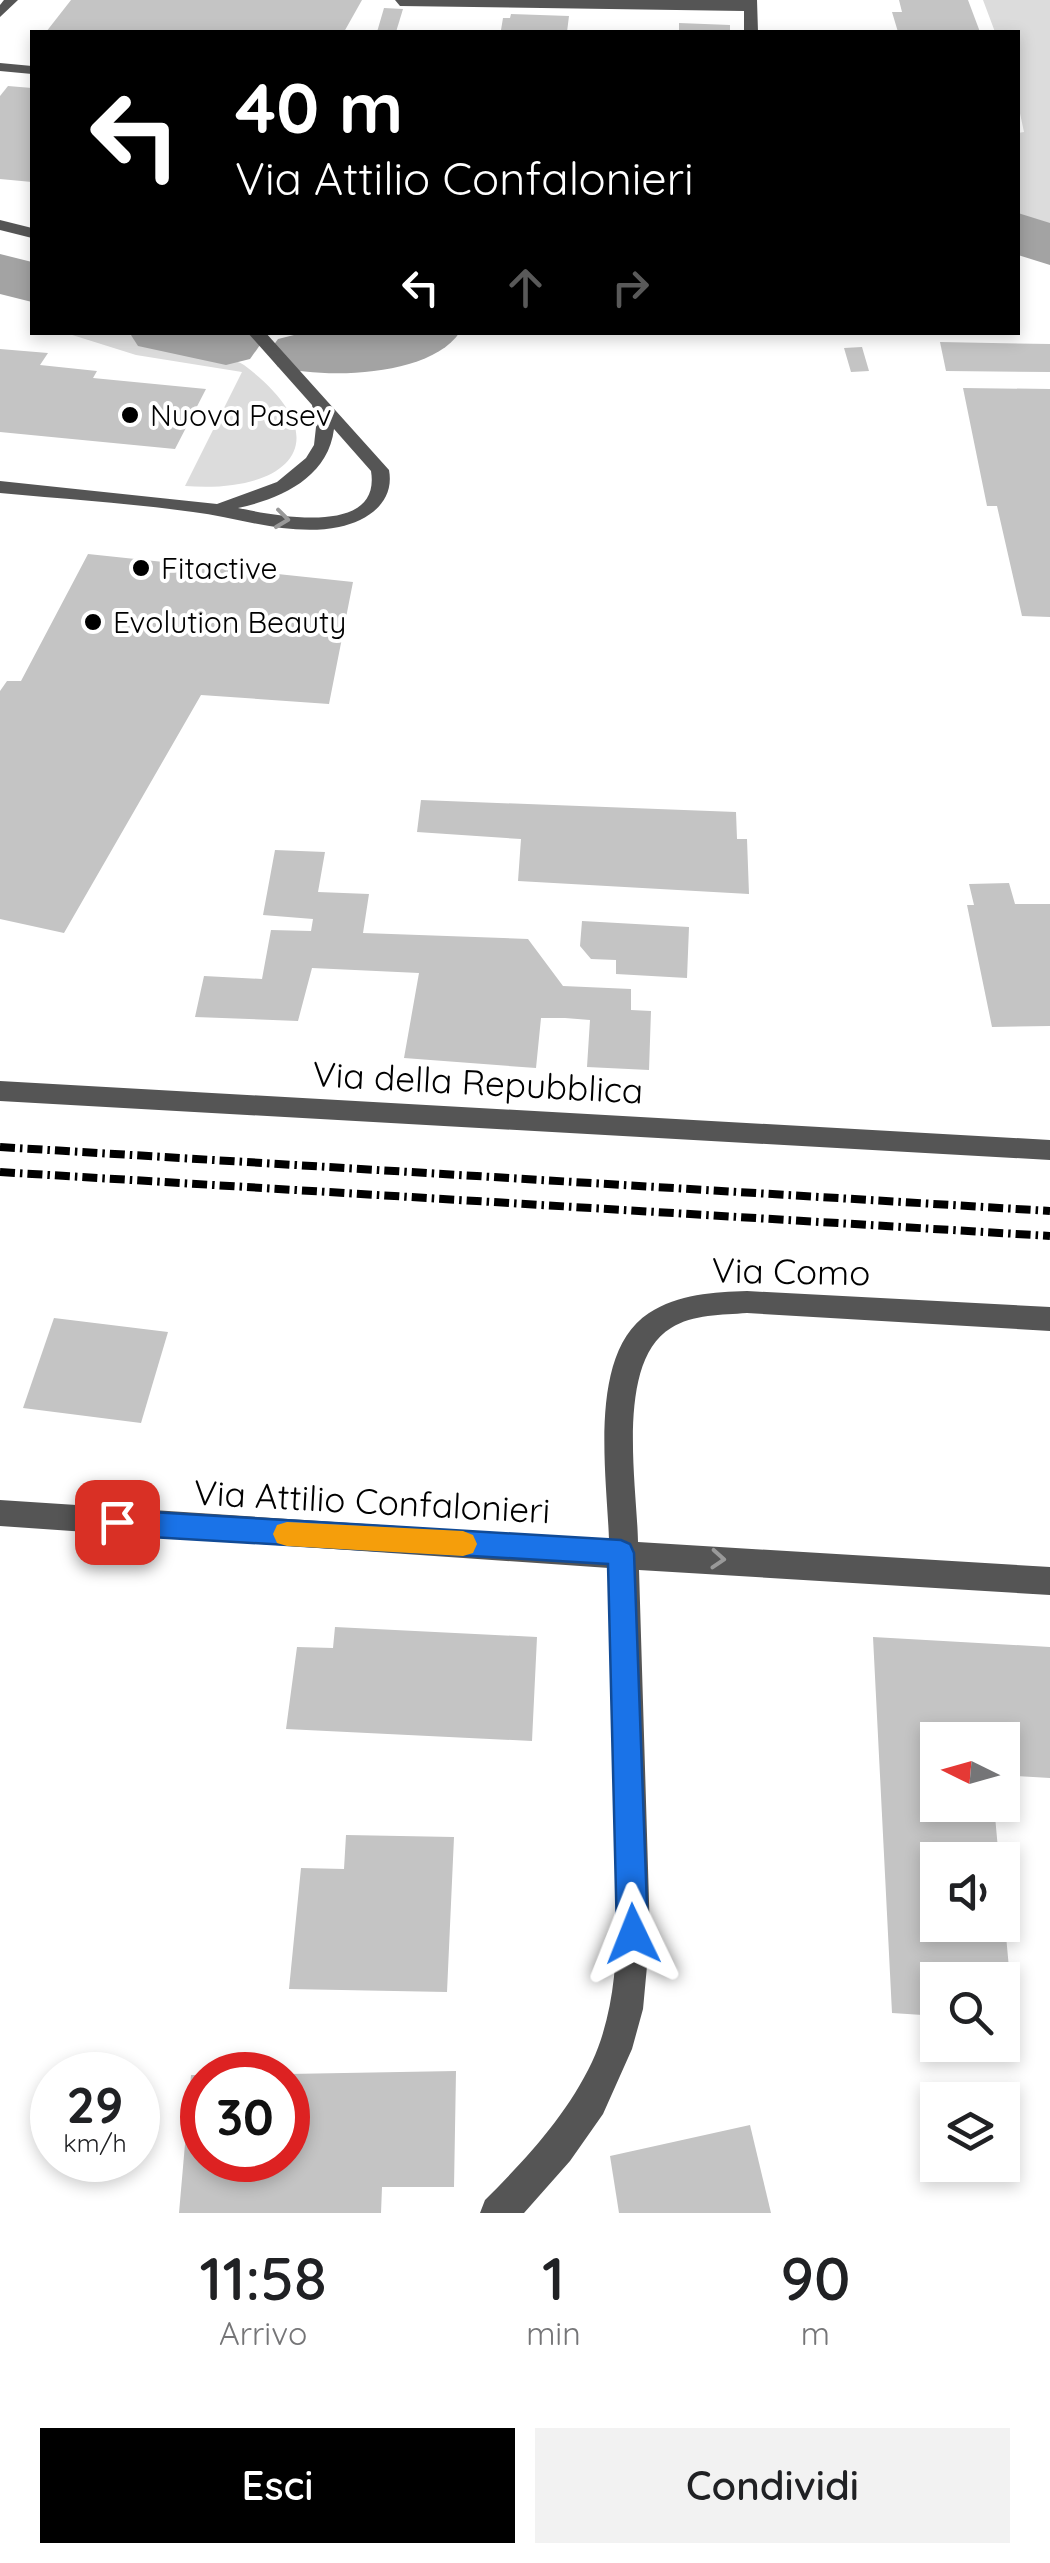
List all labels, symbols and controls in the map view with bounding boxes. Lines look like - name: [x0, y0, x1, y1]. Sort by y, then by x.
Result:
- text: 40 m: [235, 63, 403, 151]
- icon: left: [70, 70, 200, 200]
- text: Via Attilio Confalonieri: [235, 150, 694, 206]
- icon: left: [393, 260, 448, 315]
- icon: ahead: [498, 260, 553, 315]
- icon: right: [603, 260, 658, 315]
- place label: Nuova Pasev: [150, 396, 332, 434]
- marker: Nuova Pasev: [119, 404, 141, 426]
- one-way arrow: [274, 508, 291, 529]
- place label: Fitactive: [161, 549, 278, 587]
- marker: Fitactive: [130, 557, 152, 579]
- place label: Evolution Beauty: [113, 603, 346, 641]
- marker: Evolution Beauty: [82, 611, 104, 633]
- street label: Via della Repubblica: [312, 1051, 644, 1113]
- street label: Via Como: [711, 1248, 871, 1294]
- street label: Via Attilio Confalonieri: [193, 1470, 551, 1532]
- pin: [75, 1480, 160, 1565]
- icon: arrive: [90, 1495, 145, 1550]
- one-way arrow: [711, 1548, 727, 1569]
- north arrow: [920, 1722, 1020, 1822]
- map controls: [920, 1722, 1020, 2182]
- button: sound: [920, 1842, 1020, 1942]
- position arrow: [581, 1882, 685, 1986]
- button: search: [920, 1962, 1020, 2062]
- speed limit sign: 30: [180, 2052, 310, 2182]
- text: 29: [67, 2073, 123, 2136]
- button: layers: [920, 2082, 1020, 2182]
- text: km/h: [63, 2127, 127, 2158]
- text: 11:58: [199, 2240, 327, 2315]
- text: 1: [542, 2240, 565, 2315]
- text: 90: [780, 2240, 851, 2315]
- text: Arrivo: [219, 2313, 307, 2353]
- text: min: [526, 2313, 581, 2353]
- text: m: [801, 2313, 830, 2353]
- button: Esci: [40, 2428, 515, 2543]
- button: Condividi: [535, 2428, 1010, 2543]

